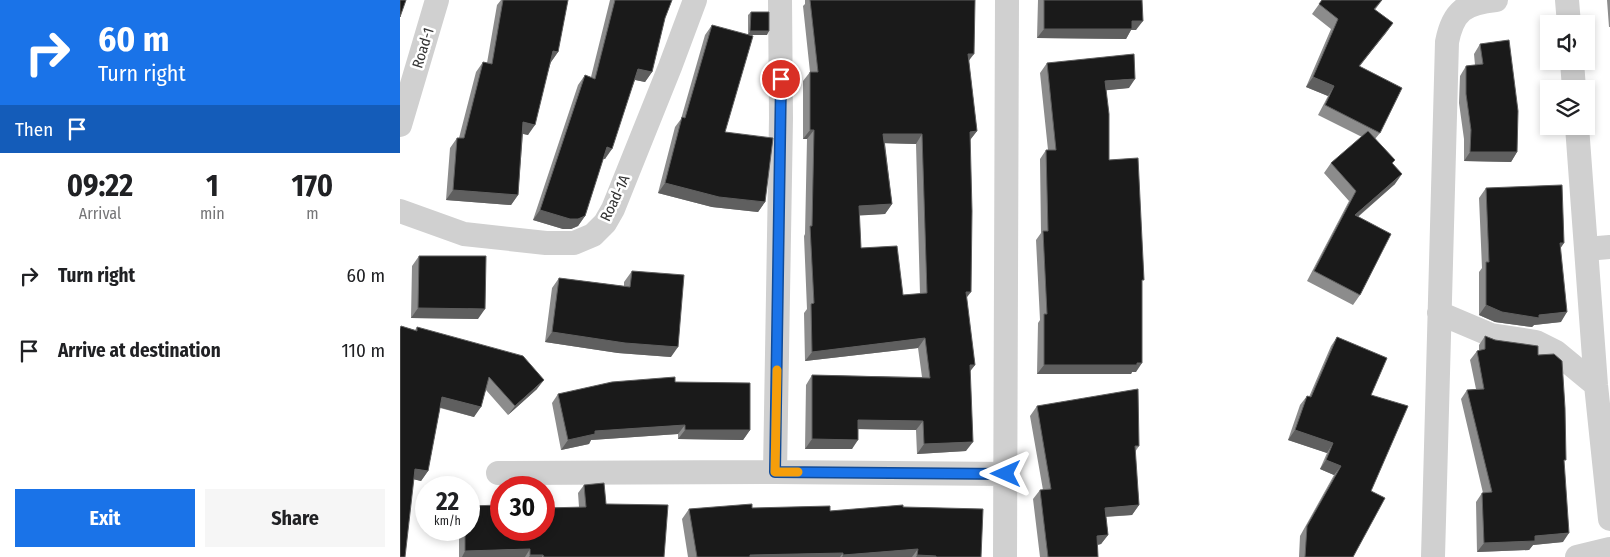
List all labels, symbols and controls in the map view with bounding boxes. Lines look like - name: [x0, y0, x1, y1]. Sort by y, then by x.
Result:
- map controls: [1540, 15, 1595, 135]
- button: sound: [1540, 15, 1595, 70]
- text: 60 m: [98, 18, 169, 60]
- icon: right: [15, 20, 80, 85]
- street label: Road-1: [408, 26, 438, 70]
- pin: [760, 58, 802, 100]
- text: Turn right: [98, 60, 186, 87]
- icon: arrive: [767, 65, 795, 93]
- button: layers: [1540, 80, 1595, 135]
- icon: arrive: [63, 115, 91, 143]
- text: Then: [15, 118, 53, 141]
- text: 09:22: [67, 168, 133, 204]
- text: 1: [206, 168, 219, 204]
- text: 170: [292, 168, 333, 204]
- street label: Road-1A: [596, 172, 634, 224]
- text: Arrival: [79, 204, 121, 223]
- text: min: [200, 204, 225, 223]
- text: m: [306, 204, 319, 223]
- icon: right: [15, 262, 43, 290]
- text: Turn right: [58, 264, 135, 287]
- text: 60 m: [347, 264, 385, 287]
- icon: arrive: [15, 337, 43, 365]
- text: Arrive at destination: [58, 339, 221, 362]
- text: 110 m: [341, 339, 385, 362]
- position arrow: [979, 447, 1031, 499]
- speed limit sign: 30: [490, 476, 555, 541]
- text: 22: [436, 487, 459, 517]
- button: Exit: [15, 489, 195, 547]
- button: Share: [205, 489, 385, 547]
- text: km/h: [434, 514, 461, 528]

